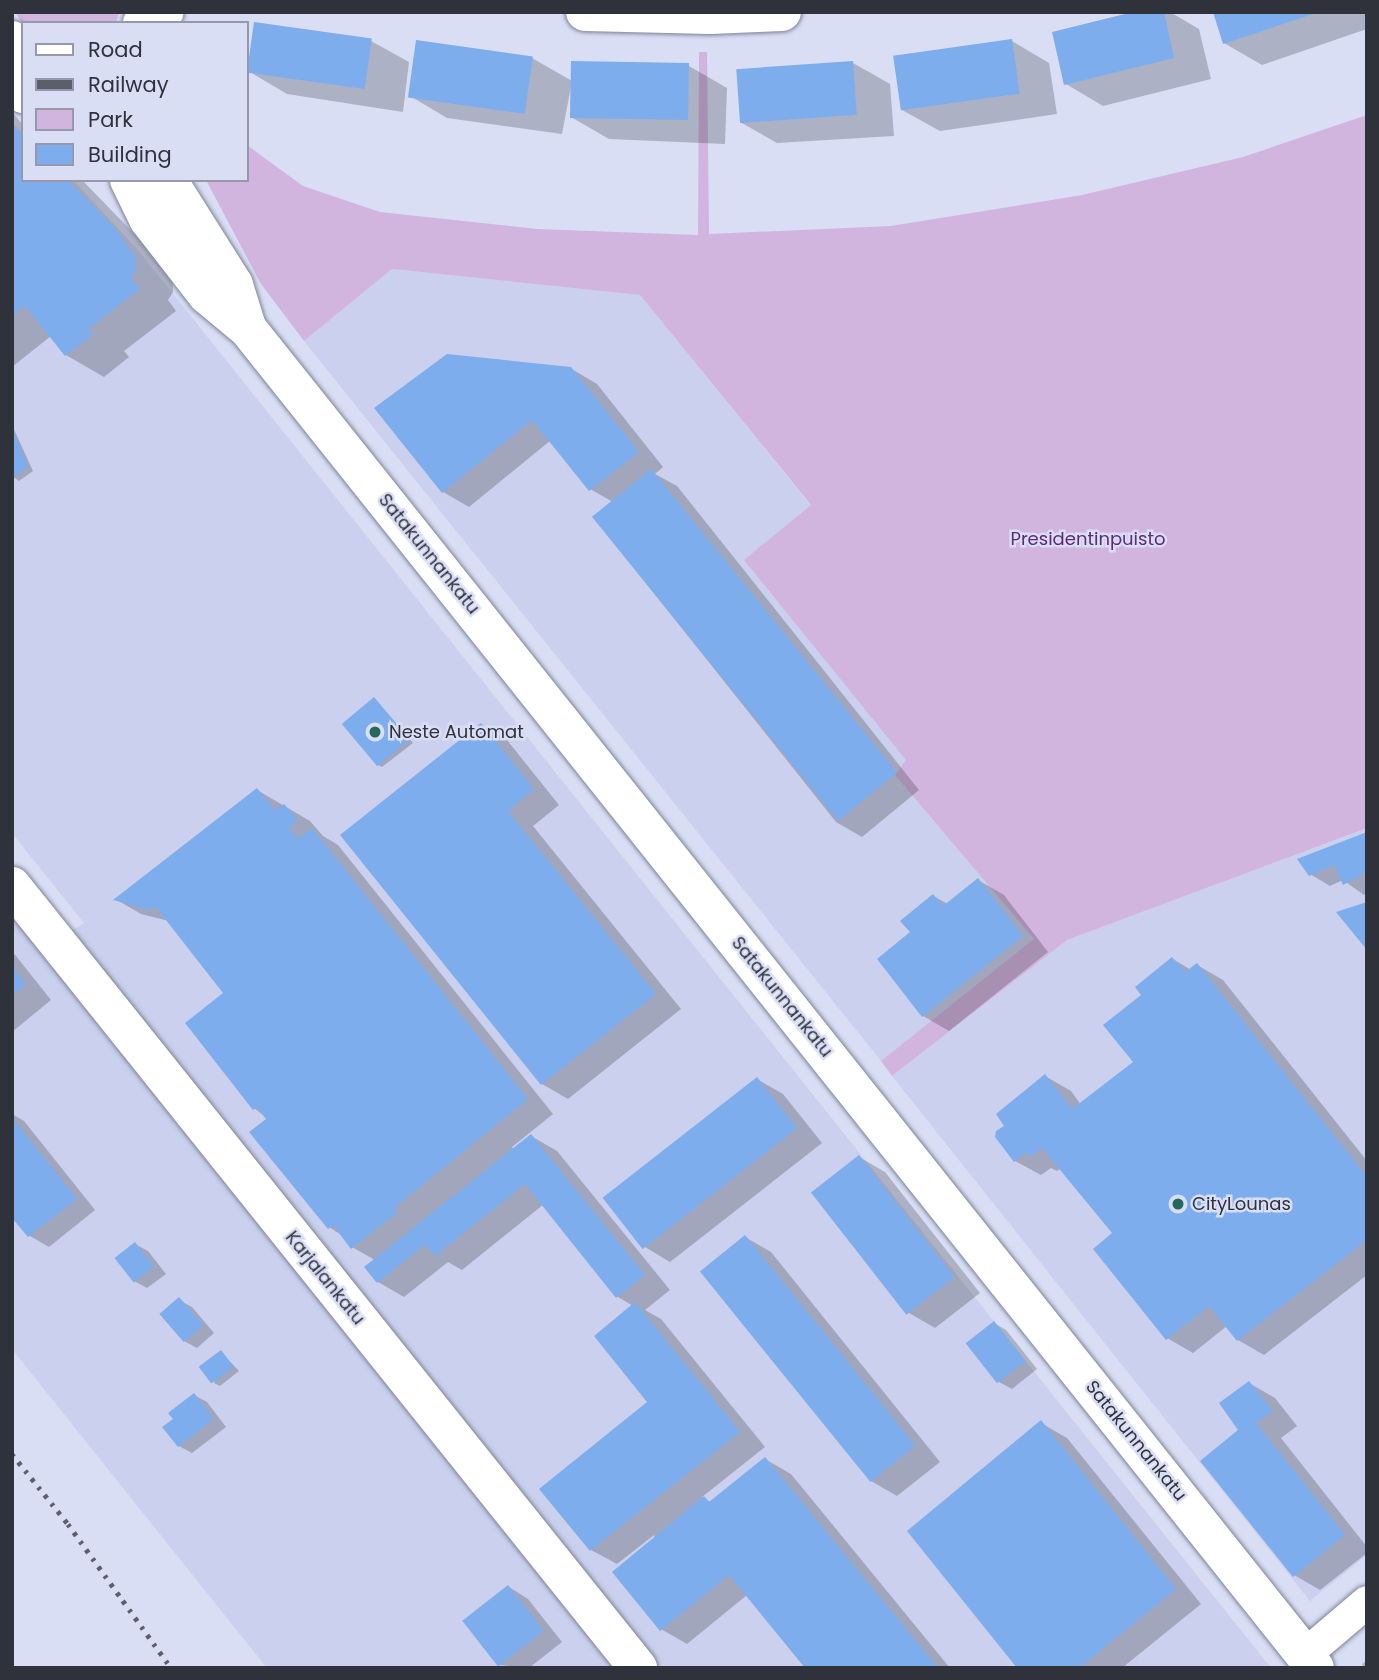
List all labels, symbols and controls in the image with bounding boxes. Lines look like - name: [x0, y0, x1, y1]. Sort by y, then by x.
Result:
- legend: [21, 21, 248, 182]
- text: Road: [88, 35, 143, 64]
- text: Railway: [88, 70, 169, 99]
- text: Park: [88, 105, 133, 134]
- text: Building: [88, 140, 172, 169]
- street label: Satakunnankatu: [374, 490, 484, 618]
- park label: Presidentinpuisto: [1010, 528, 1166, 550]
- place label: Neste Automat: [389, 721, 524, 743]
- marker: Neste Automat: [367, 724, 383, 740]
- street label: Satakunnankatu: [727, 933, 837, 1061]
- place label: CityLounas: [1192, 1193, 1291, 1215]
- marker: CityLounas: [1170, 1196, 1186, 1212]
- street label: Karjalankatu: [281, 1227, 369, 1329]
- street label: Satakunnankatu: [1081, 1377, 1191, 1505]

